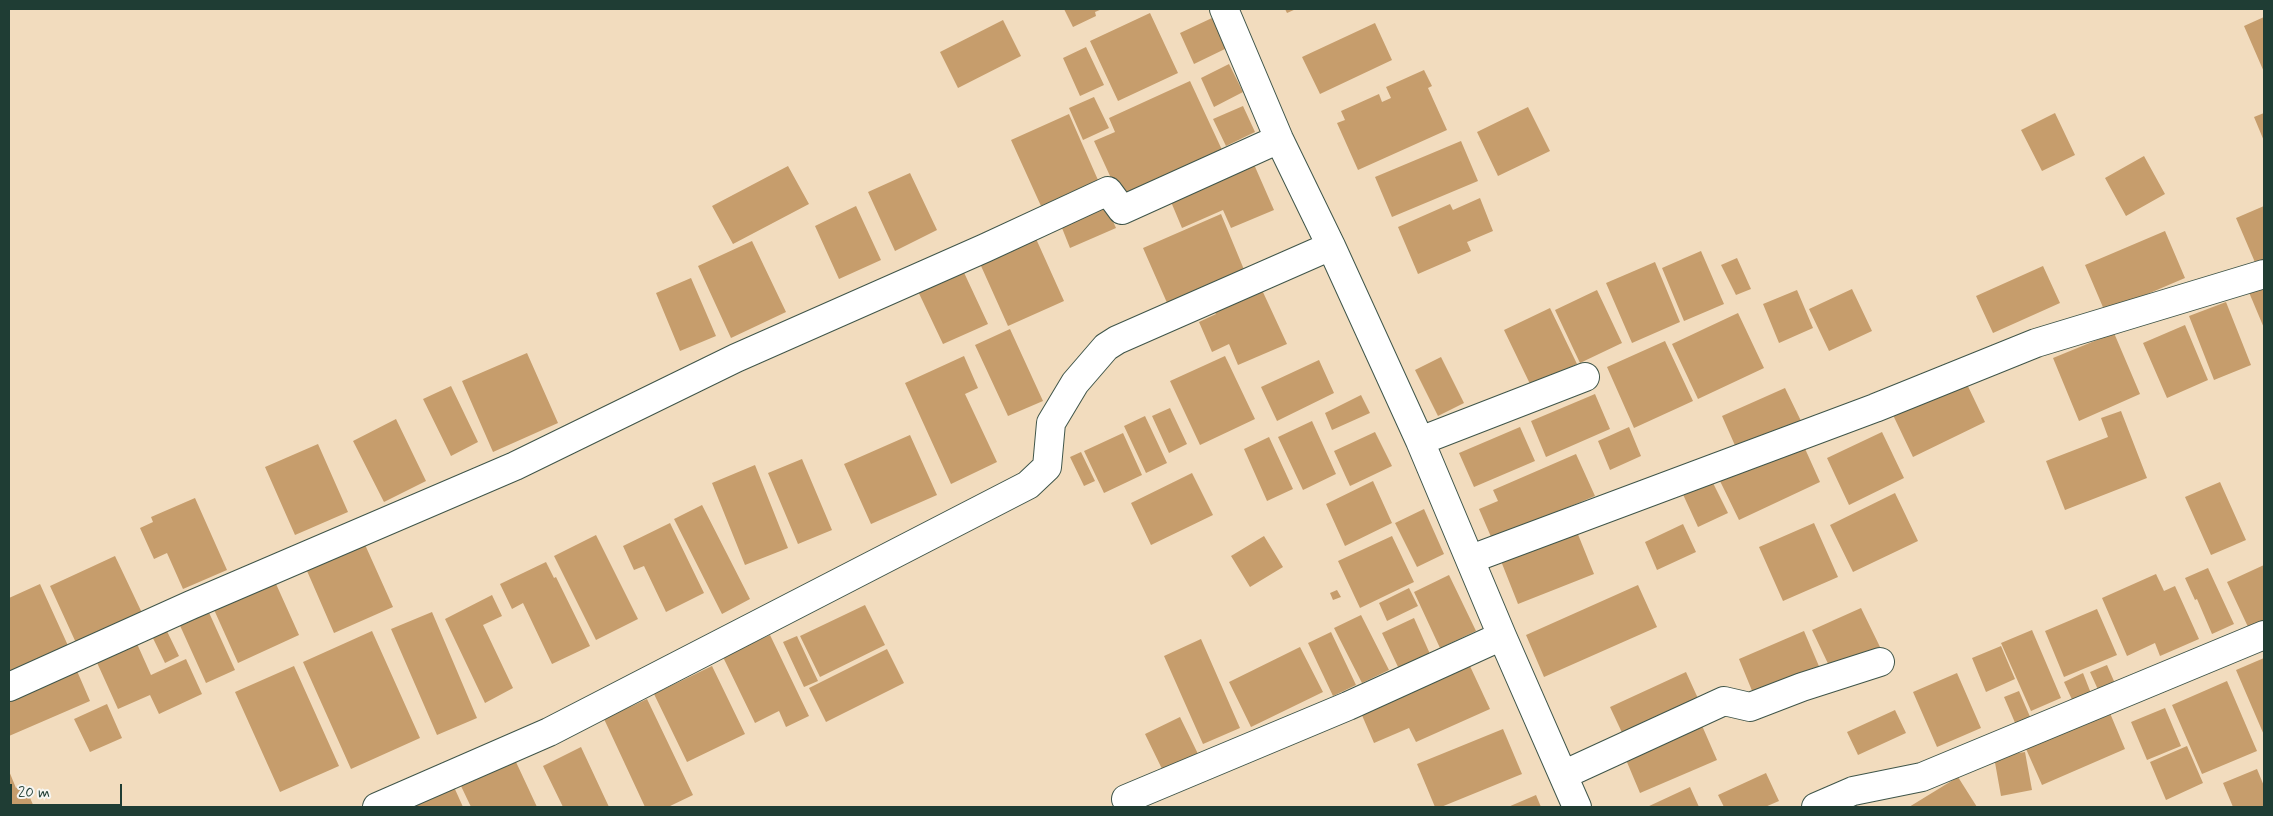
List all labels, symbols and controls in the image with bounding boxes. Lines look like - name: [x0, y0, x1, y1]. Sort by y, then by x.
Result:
- scale bar: [12, 774, 125, 806]
- text: 20 m: [18, 783, 50, 803]

